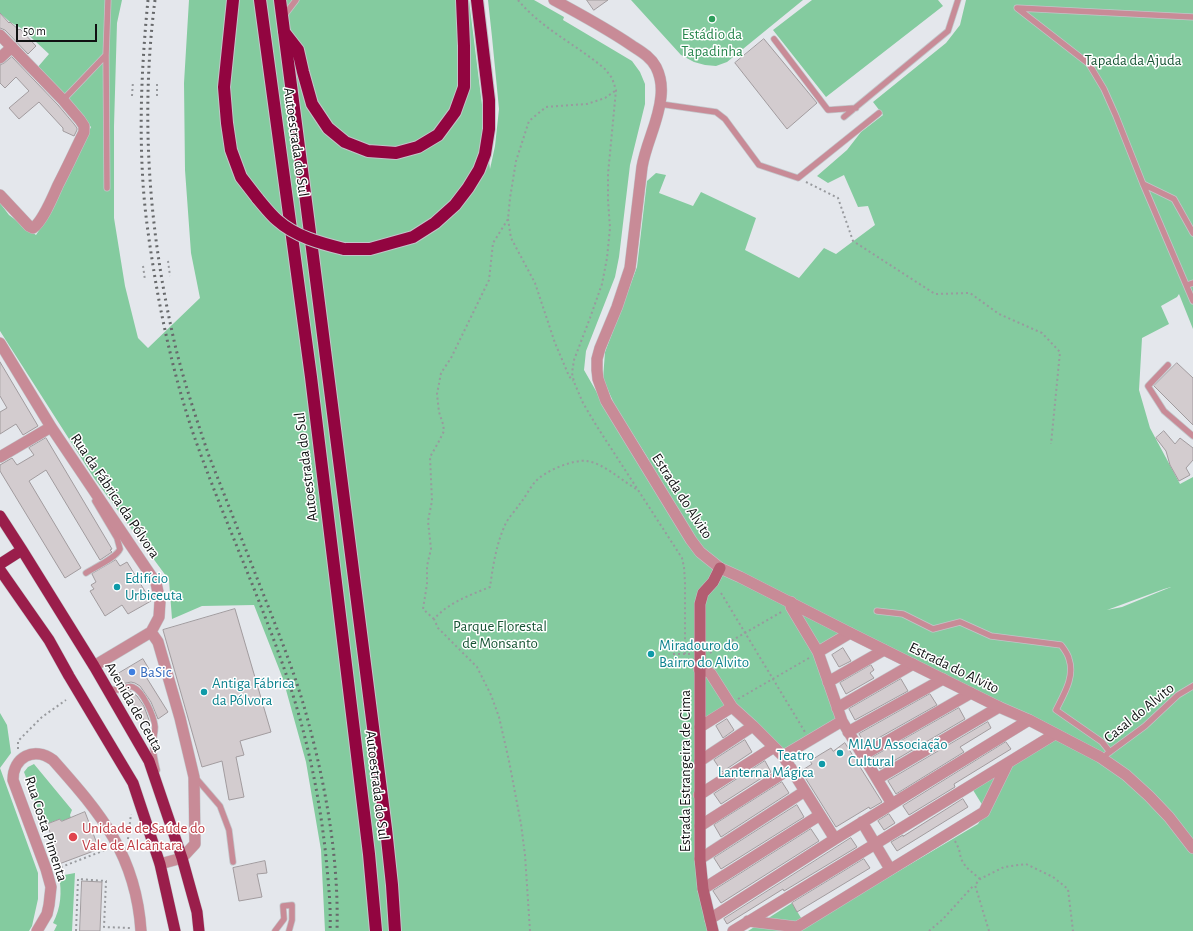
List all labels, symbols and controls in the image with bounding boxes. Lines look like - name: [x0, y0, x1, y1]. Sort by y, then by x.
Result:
- marker: Estádio da Tapadinha: [707, 14, 717, 24]
- scale bar: [18, 16, 99, 42]
- text: 50 m: [23, 25, 46, 37]
- place label: Estádio da Tapadinha: [681, 25, 743, 60]
- park label: Tapada da Ajuda: [1084, 51, 1182, 69]
- street label: Autoestrada do Sul: [279, 86, 313, 198]
- street label: Autoestrada do Sul: [290, 411, 322, 523]
- street label: Rua da Fábrica da Pólvora: [67, 430, 163, 562]
- street label: Estrada do Alvito: [648, 450, 716, 542]
- place label: Edifício Urbiceuta: [125, 569, 182, 604]
- marker: Edifício Urbiceuta: [112, 582, 122, 592]
- park label: Parque Florestal de Monsanto: [453, 617, 547, 652]
- place label: Miradouro do Bairro do Alvito: [659, 636, 749, 671]
- street label: Estrada do Alvito: [906, 638, 1002, 698]
- marker: Miradouro do Bairro do Alvito: [646, 649, 656, 659]
- street label: Avenida de Ceuta: [101, 659, 167, 755]
- place label: BaSic: [140, 663, 171, 681]
- marker: BaSic: [127, 667, 137, 677]
- place label: Antiga Fábrica da Pólvora: [212, 674, 295, 709]
- street label: Casal do Alvito: [1100, 679, 1178, 747]
- marker: Antiga Fábrica da Pólvora: [199, 687, 209, 697]
- street label: Estrada Estrangeira de Cima: [676, 690, 694, 852]
- street label: Autoestrada do Sul: [361, 729, 393, 841]
- place label: MIAU Associação Cultural: [848, 735, 947, 770]
- place label: Teatro Lanterna Mágica: [718, 746, 814, 781]
- marker: MIAU Associação Cultural: [835, 748, 845, 758]
- marker: Teatro Lanterna Mágica: [817, 759, 827, 769]
- street label: Rua Costa Pimenta: [21, 774, 71, 884]
- place label: Unidade de Saúde do Vale de Alcântara: [82, 819, 205, 854]
- marker: Unidade de Saúde do Vale de Alcântara: [67, 831, 79, 843]

